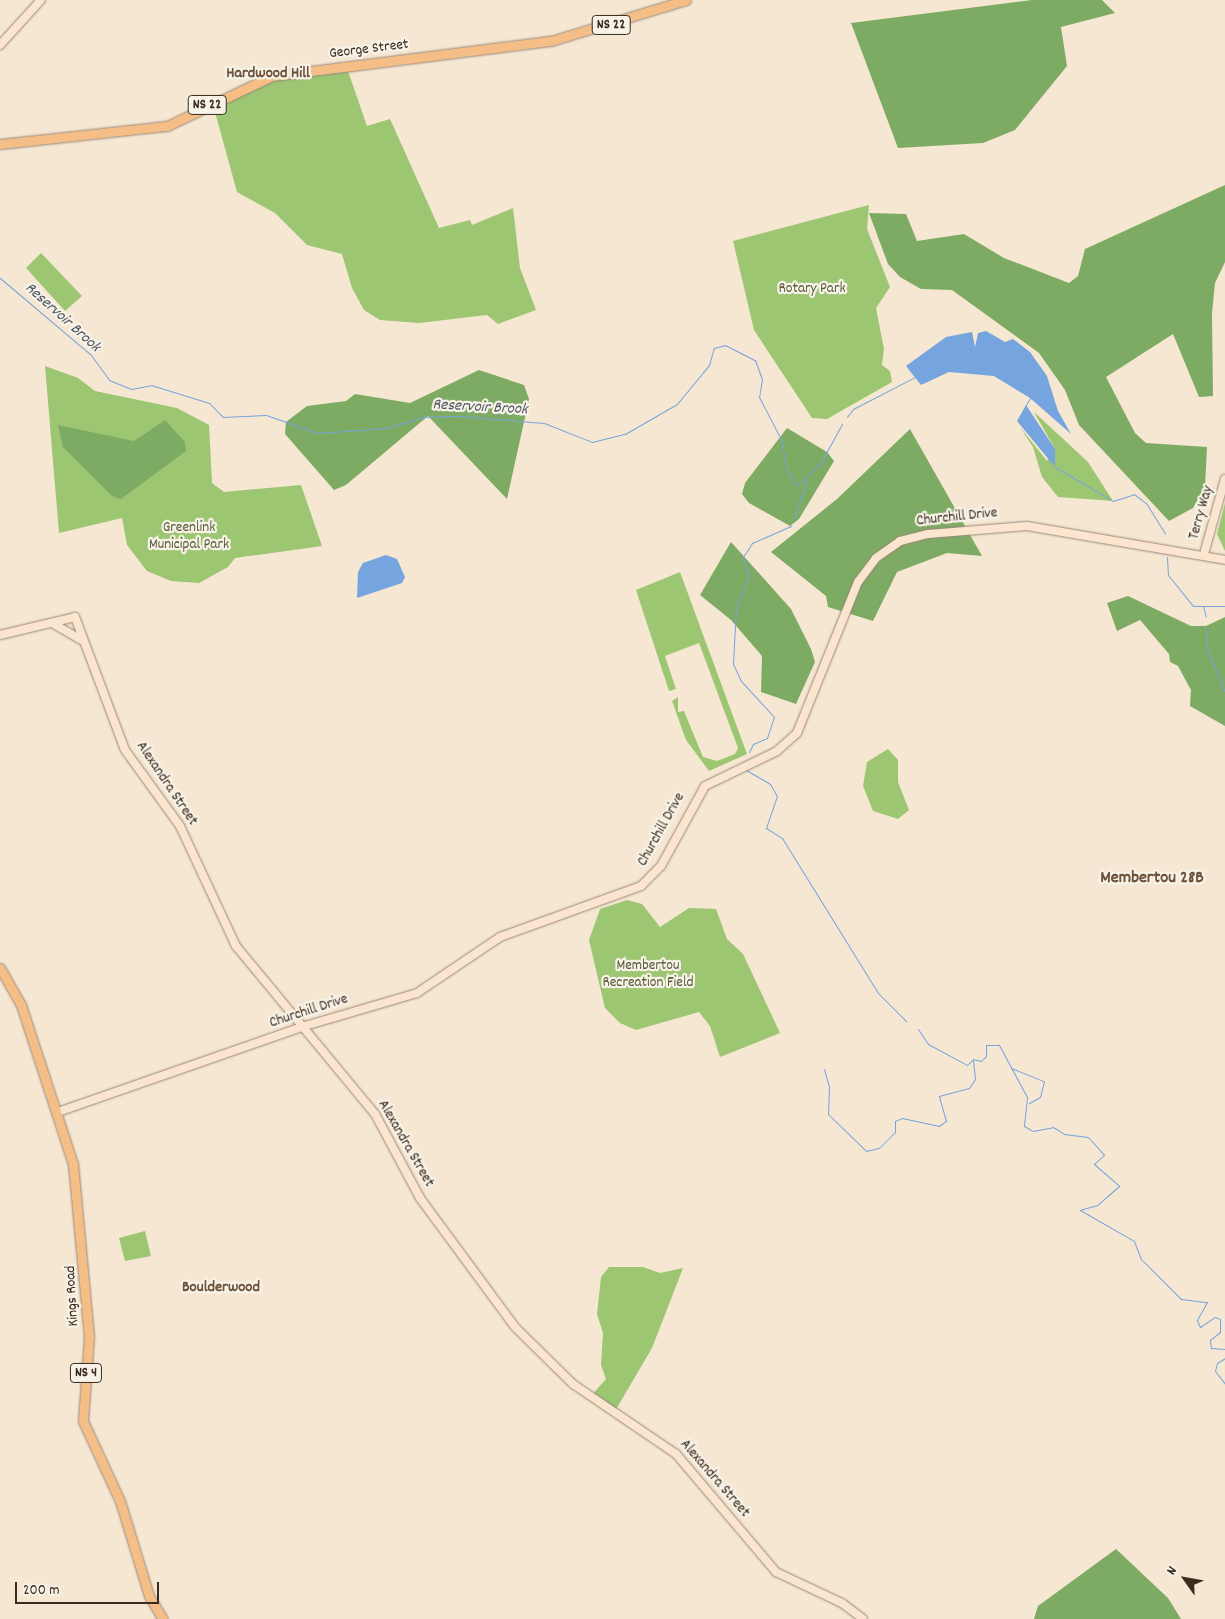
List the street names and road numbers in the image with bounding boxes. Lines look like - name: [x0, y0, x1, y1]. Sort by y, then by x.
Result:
- road number: NS 22: [591, 14, 631, 36]
- street label: George Street: [328, 36, 410, 64]
- road number: NS 22: [187, 94, 227, 116]
- street label: Terry Way: [1186, 484, 1218, 542]
- street label: Churchill Drive: [916, 505, 998, 531]
- street label: Alexandra Street: [131, 739, 201, 829]
- street label: Churchill Drive: [634, 790, 690, 870]
- street label: Churchill Drive: [267, 991, 351, 1033]
- street label: Alexandra Street: [373, 1097, 437, 1191]
- street label: Kings Road: [62, 1265, 84, 1327]
- road number: NS 4: [70, 1362, 102, 1385]
- street label: Alexandra Street: [675, 1436, 753, 1522]

